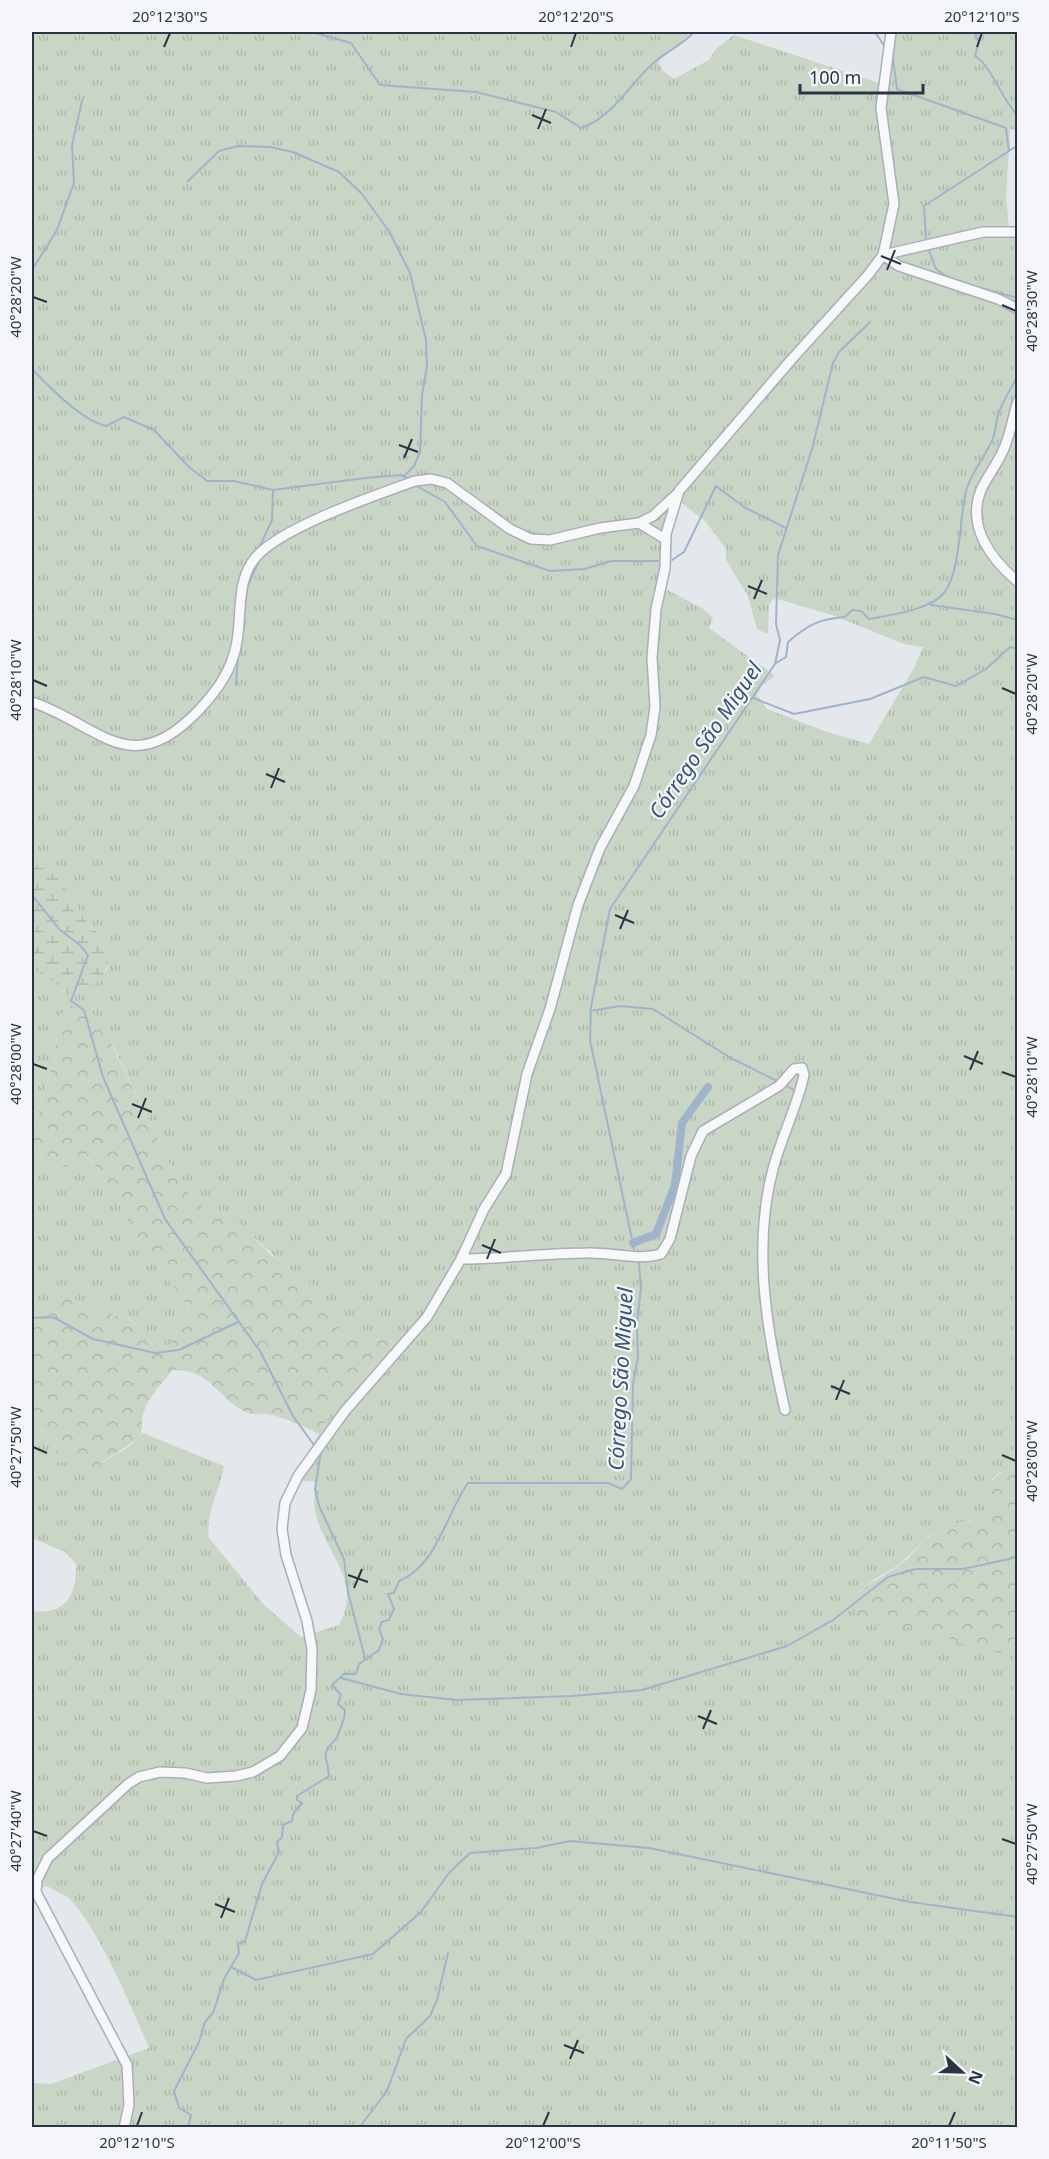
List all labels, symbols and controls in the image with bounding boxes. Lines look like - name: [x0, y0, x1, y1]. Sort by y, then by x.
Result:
- text: 20°12'30"S: [132, 6, 208, 26]
- text: 20°12'20"S: [538, 6, 614, 26]
- text: 20°12'10"S: [944, 6, 1020, 26]
- scale bar: [800, 57, 923, 95]
- text: 100 m: [809, 65, 861, 89]
- text: 40°28'20"W: [5, 256, 25, 338]
- text: 40°28'30"W: [1021, 270, 1041, 352]
- text: 40°28'10"W: [5, 639, 25, 721]
- text: 40°28'20"W: [1021, 653, 1041, 735]
- water label: Córrego São Miguel: [642, 656, 768, 824]
- text: 40°28'00"W: [5, 1023, 25, 1105]
- text: 40°28'10"W: [1021, 1036, 1041, 1118]
- water label: Córrego São Miguel: [601, 1286, 639, 1471]
- text: 40°27'50"W: [5, 1406, 25, 1488]
- text: 40°28'00"W: [1021, 1420, 1041, 1502]
- text: 40°27'40"W: [5, 1790, 25, 1872]
- text: 40°27'50"W: [1021, 1803, 1041, 1885]
- north arrow: [932, 2042, 992, 2102]
- text: N: [963, 2067, 989, 2088]
- text: 20°12'10"S: [99, 2132, 175, 2152]
- text: 20°12'00"S: [505, 2132, 581, 2152]
- text: 20°11'50"S: [911, 2132, 987, 2152]

